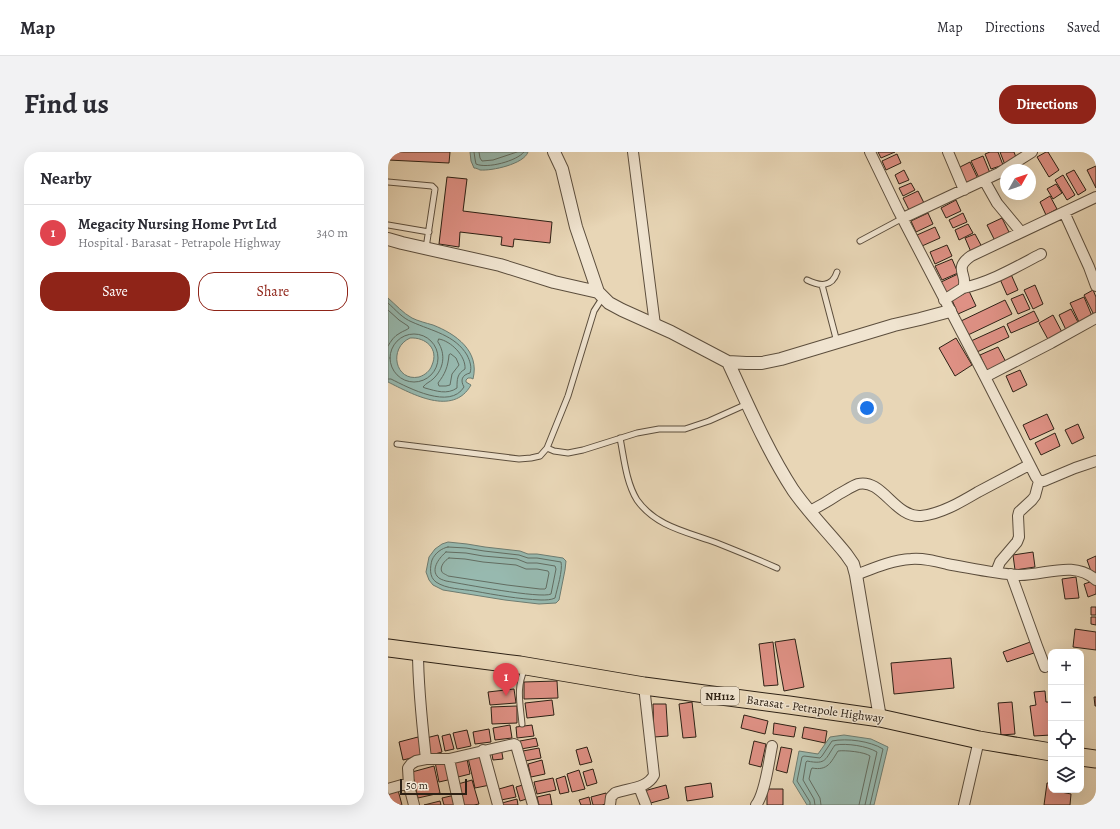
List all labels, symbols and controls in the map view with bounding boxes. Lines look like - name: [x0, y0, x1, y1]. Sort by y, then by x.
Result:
- text: Map: [20, 15, 55, 41]
- text: Map: [937, 18, 963, 37]
- text: Directions: [985, 18, 1045, 37]
- text: Saved: [1067, 18, 1100, 37]
- text: Find us: [24, 85, 109, 123]
- button: Directions: [999, 85, 1096, 124]
- north arrow: [1000, 164, 1036, 200]
- text: Nearby: [40, 167, 91, 190]
- text: Megacity Nursing Home Pvt Ltd: [78, 214, 277, 234]
- text: 1: [51, 224, 55, 241]
- text: 340 m: [316, 224, 348, 241]
- text: Hospital · Barasat - Petrapole Highway: [78, 234, 281, 251]
- button: Save: [40, 272, 190, 311]
- button: Share: [198, 272, 348, 311]
- your location: [857, 398, 877, 418]
- map controls: [1048, 649, 1084, 793]
- button: +: [1048, 649, 1084, 685]
- pin: 1: [493, 663, 519, 696]
- button: −: [1048, 685, 1084, 721]
- road number: NH112: [701, 687, 739, 705]
- street label: Barasat - Petrapole Highway: [746, 691, 885, 727]
- button: locate: [1048, 721, 1084, 757]
- button: layers: [1048, 757, 1084, 793]
- scale bar: [400, 777, 467, 796]
- text: 50 m: [406, 778, 428, 793]

